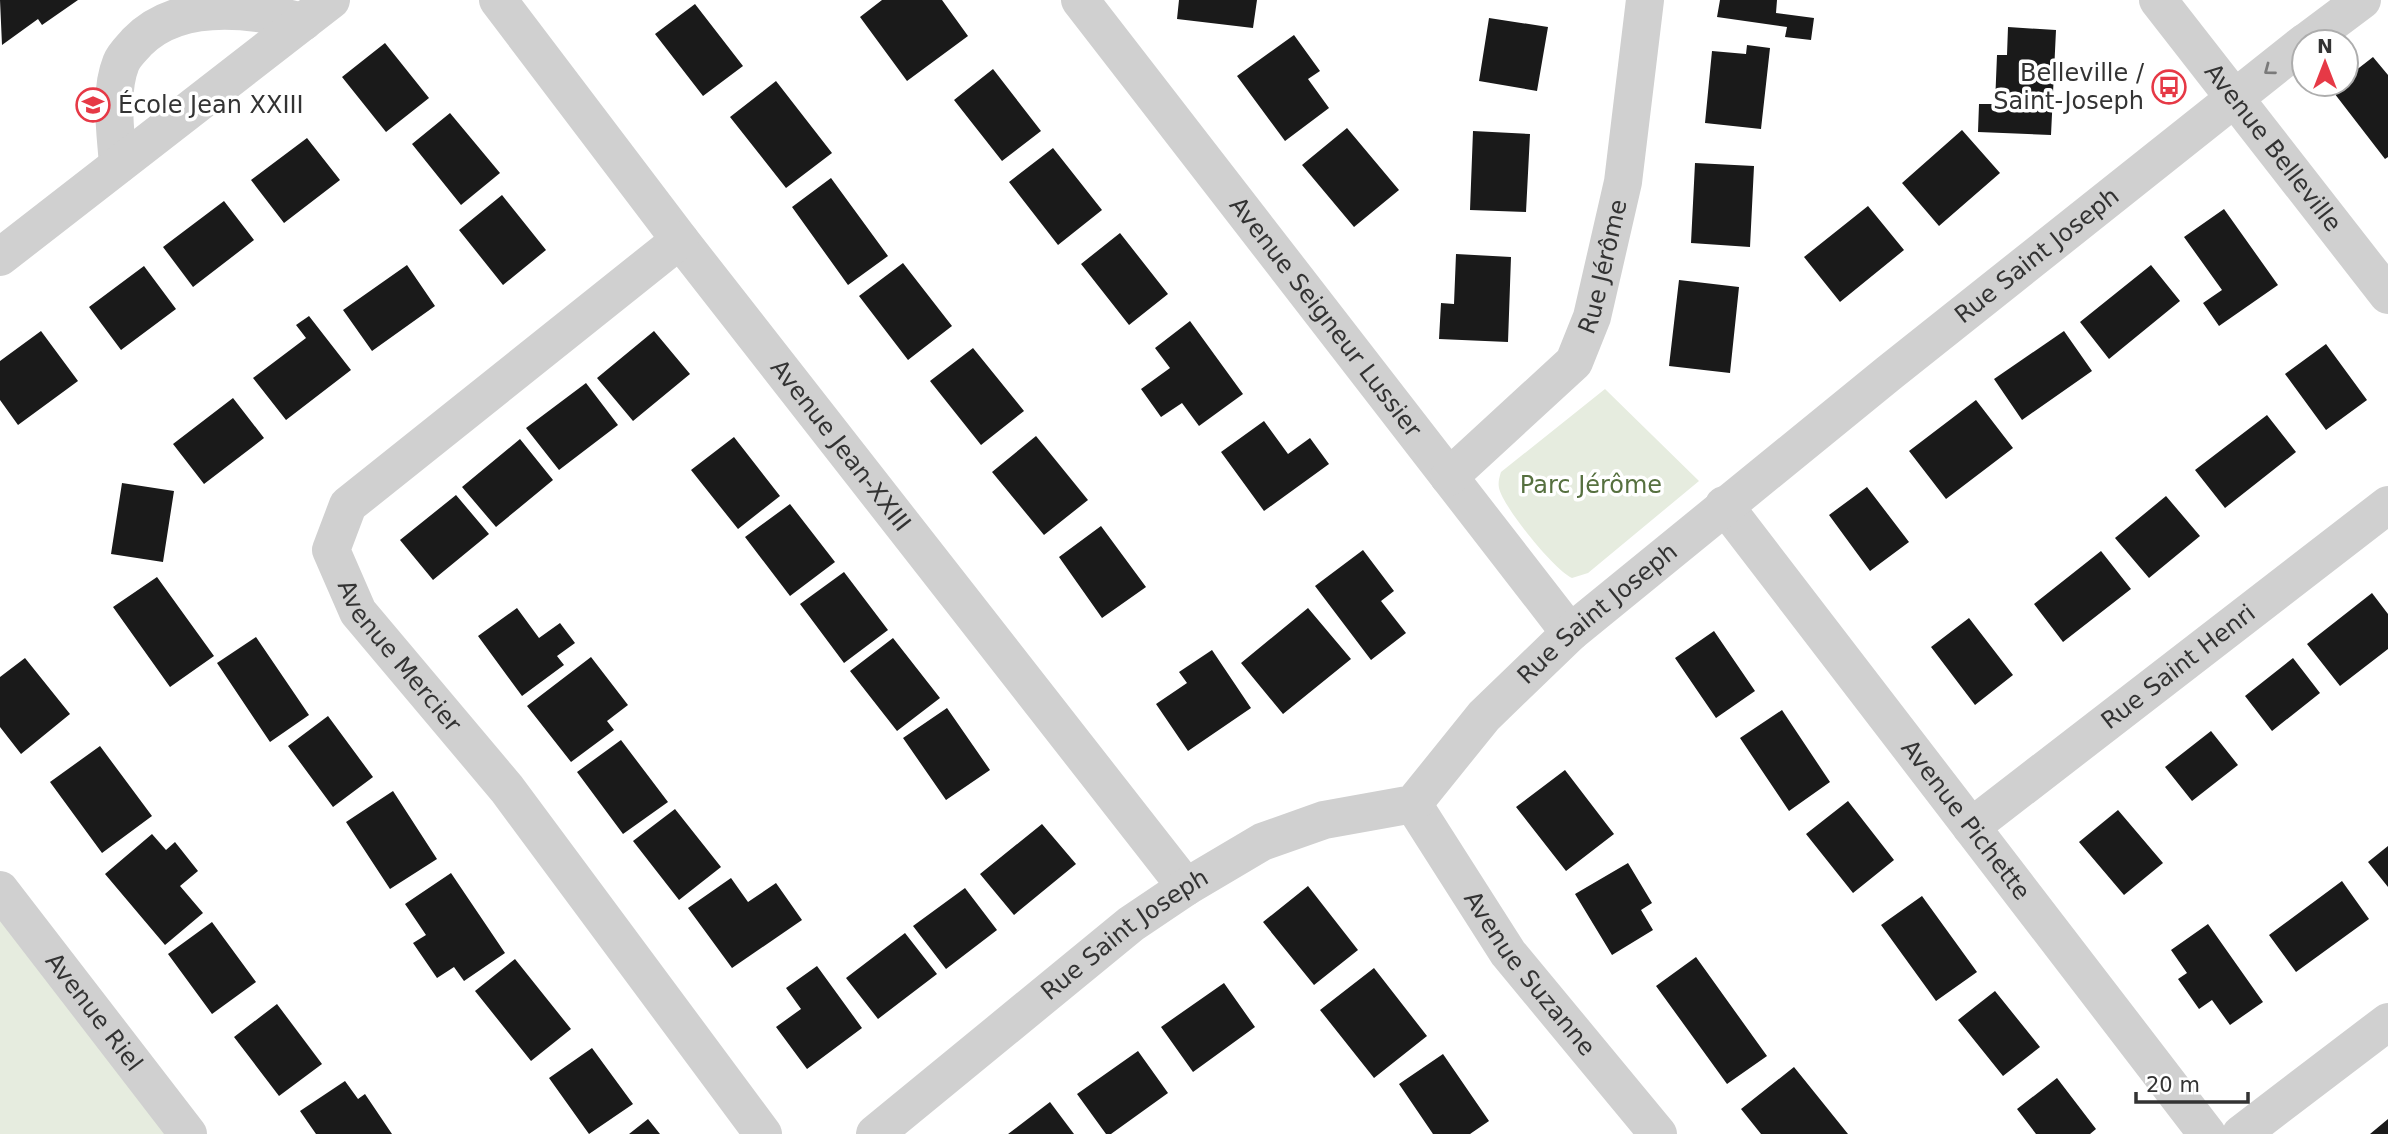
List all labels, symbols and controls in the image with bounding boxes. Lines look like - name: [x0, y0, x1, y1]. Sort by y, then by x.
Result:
- north arrow: [2290, 28, 2360, 98]
- text: N: [2317, 35, 2333, 57]
- street label: Avenue Belleville: [2199, 58, 2347, 237]
- place label: Belleville / Saint-Joseph: [1993, 59, 2145, 115]
- one-way arrow: [2264, 62, 2276, 75]
- bus stop icon: Belleville / Saint-Joseph: [2150, 68, 2188, 106]
- school or university icon: École Jean XXIII: [74, 86, 112, 124]
- place label: École Jean XXIII: [118, 90, 304, 119]
- street label: Rue Saint Joseph: [1949, 182, 2125, 329]
- street label: Avenue Seigneur Lussier: [1224, 192, 1427, 443]
- street label: Rue Jérôme: [1573, 197, 1633, 338]
- street label: Avenue Jean-XXIII: [765, 354, 916, 537]
- park label: Parc Jérôme: [1520, 471, 1662, 499]
- street label: Rue Saint Joseph: [1512, 537, 1683, 690]
- street label: Avenue Mercier: [332, 576, 467, 738]
- street label: Rue Saint Henri: [2096, 599, 2261, 735]
- street label: Avenue Pichette: [1896, 734, 2036, 905]
- street label: Rue Saint Joseph: [1036, 863, 1213, 1006]
- street label: Avenue Suzanne: [1458, 886, 1601, 1061]
- street label: Avenue Riel: [40, 947, 148, 1077]
- scale bar: [2136, 1060, 2248, 1104]
- text: 20 m: [2146, 1073, 2200, 1097]

